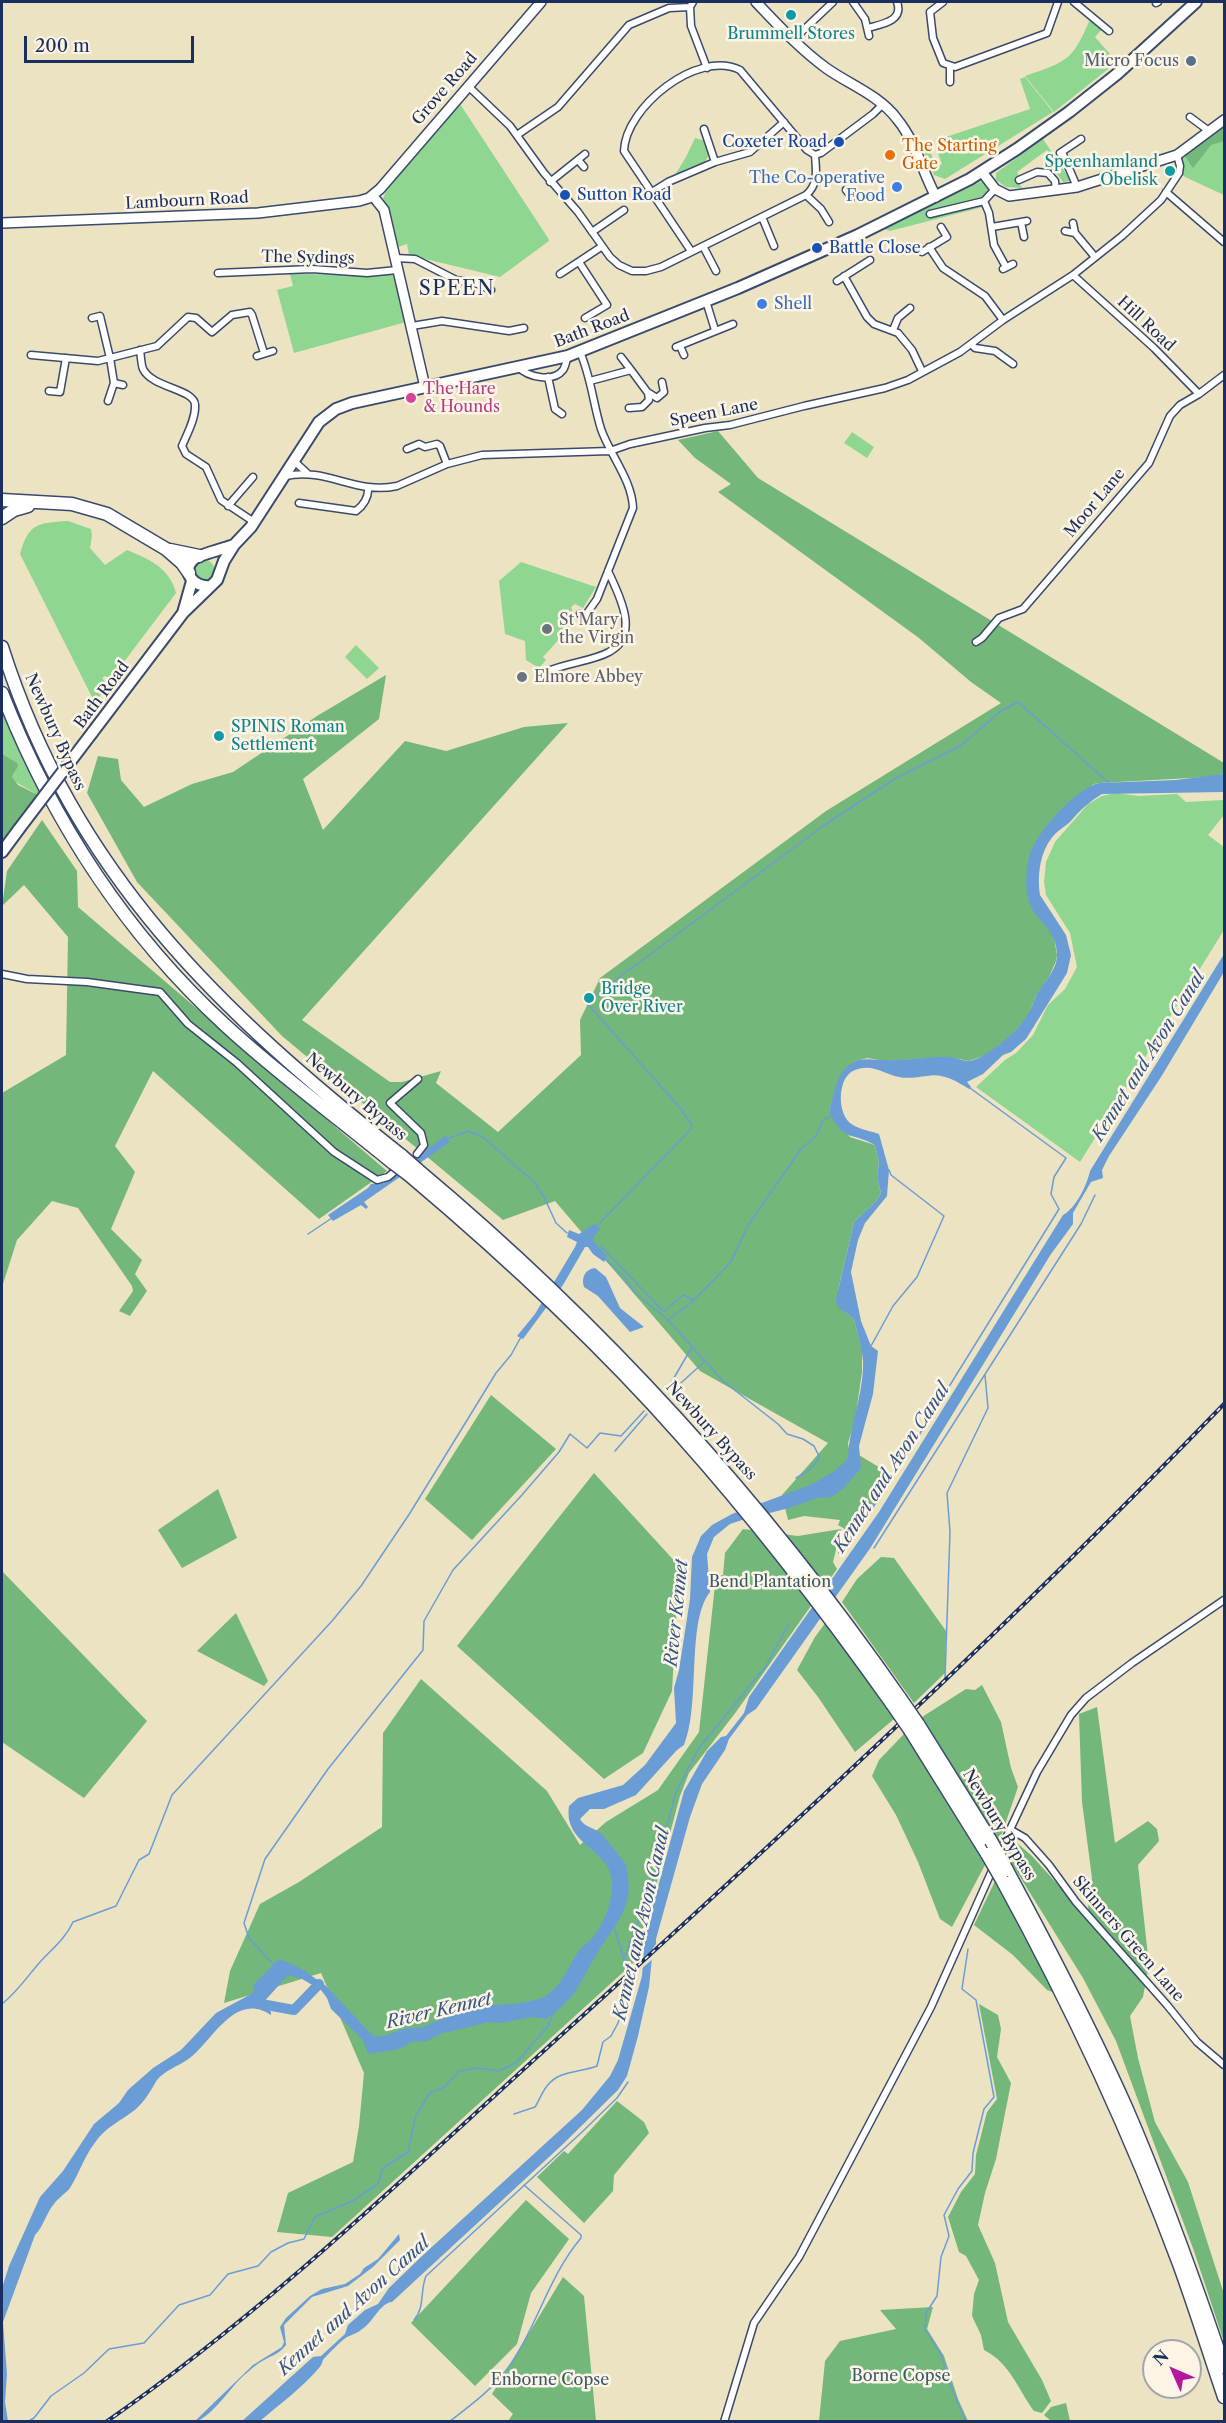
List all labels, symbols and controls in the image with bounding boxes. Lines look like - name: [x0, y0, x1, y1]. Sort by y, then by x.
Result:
- marker: Brummell Stores: [784, 8, 798, 22]
- scale bar: [27, 24, 196, 62]
- place label: Brummell Stores: [727, 24, 855, 44]
- text: 200 m: [35, 35, 90, 57]
- street label: Grove Road: [408, 49, 482, 129]
- place label: Micro Focus: [1084, 51, 1179, 71]
- marker: Micro Focus: [1184, 54, 1198, 68]
- place label: Coxeter Road: [722, 132, 827, 152]
- marker: Coxeter Road: [832, 135, 846, 149]
- place label: The Starting Gate: [902, 136, 997, 174]
- marker: The Starting Gate: [883, 148, 897, 162]
- place label: Speenhamland Obelisk: [1044, 152, 1158, 190]
- marker: Speenhamland Obelisk: [1163, 164, 1177, 178]
- place label: The Co-operative Food: [749, 168, 885, 206]
- marker: The Co-operative Food: [890, 180, 904, 194]
- place label: Sutton Road: [577, 185, 671, 205]
- street label: Lambourn Road: [125, 188, 249, 214]
- marker: Sutton Road: [558, 188, 572, 202]
- place label: Battle Close: [829, 238, 921, 258]
- marker: Battle Close: [810, 241, 824, 255]
- street label: The Sydings: [261, 248, 355, 268]
- district label: SPEEN: [419, 277, 495, 301]
- street label: Hill Road: [1113, 292, 1179, 356]
- place label: Shell: [774, 294, 812, 314]
- marker: Shell: [755, 297, 769, 311]
- street label: Bath Road: [552, 306, 632, 352]
- place label: The Hare & Hounds: [423, 379, 500, 417]
- marker: The Hare & Hounds: [404, 391, 418, 405]
- street label: Speen Lane: [668, 395, 760, 431]
- street label: Moor Lane: [1061, 465, 1129, 541]
- place label: St Mary the Virgin: [559, 610, 634, 648]
- marker: St Mary the Virgin: [540, 622, 554, 636]
- street label: Bath Road: [71, 658, 133, 732]
- place label: Elmore Abbey: [534, 667, 643, 687]
- street label: Newbury Bypass: [21, 670, 89, 794]
- marker: Elmore Abbey: [515, 670, 529, 684]
- place label: SPINIS Roman Settlement: [231, 717, 345, 755]
- marker: SPINIS Roman Settlement: [212, 729, 226, 743]
- water label: Kennet and Avon Canal: [1088, 967, 1210, 1145]
- place label: Bridge Over River: [601, 979, 683, 1017]
- marker: Bridge Over River: [582, 991, 596, 1005]
- street label: Newbury Bypass: [301, 1049, 411, 1145]
- street label: Newbury Bypass: [662, 1378, 760, 1484]
- water label: Kennet and Avon Canal: [829, 1379, 955, 1557]
- water label: River Kennet: [661, 1558, 693, 1668]
- park label: Bend Plantation: [709, 1572, 831, 1592]
- street label: Newbury Bypass: [958, 1766, 1040, 1884]
- water label: Kennet and Avon Canal: [609, 1825, 675, 2023]
- street label: Skinners Green Lane: [1068, 1872, 1188, 2006]
- water label: River Kennet: [384, 1988, 494, 2034]
- water label: Kennet and Avon Canal: [273, 2232, 435, 2380]
- north arrow: [1142, 2339, 1202, 2399]
- text: N: [1149, 2346, 1173, 2370]
- park label: Borne Copse: [852, 2366, 950, 2386]
- park label: Enborne Copse: [491, 2370, 609, 2390]

